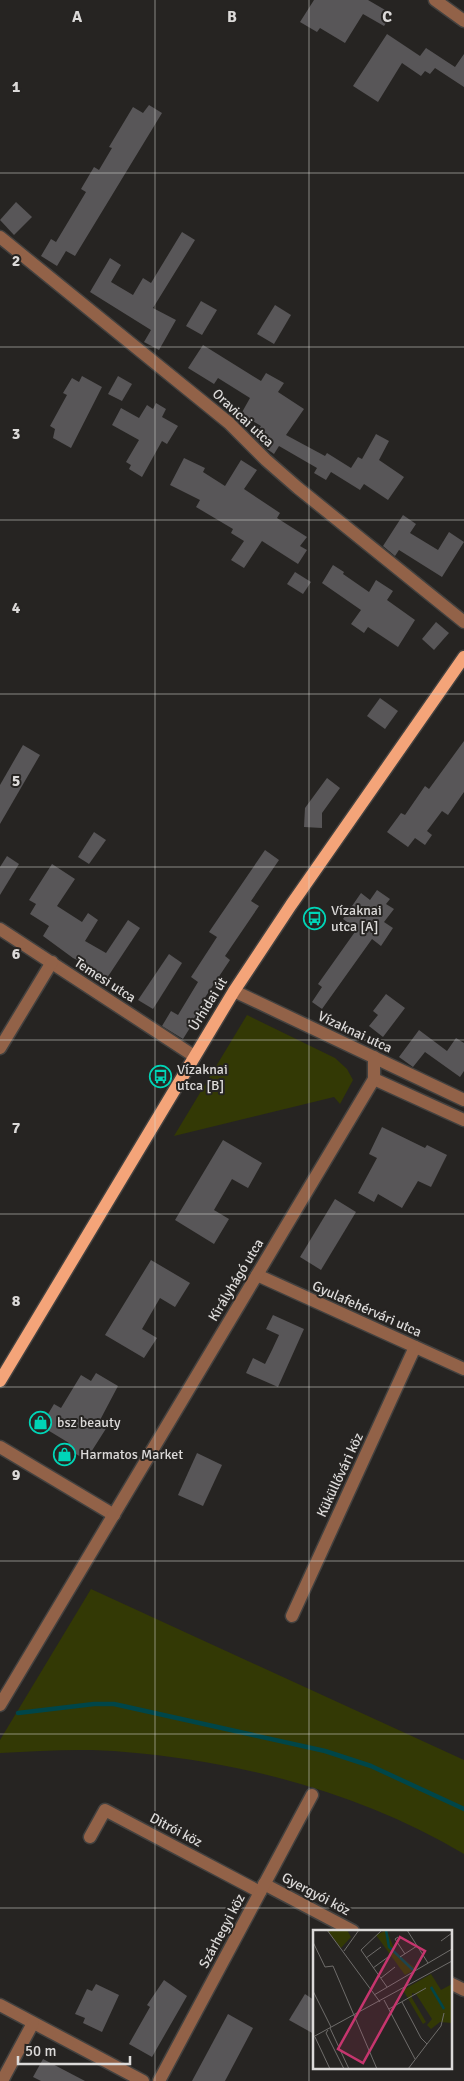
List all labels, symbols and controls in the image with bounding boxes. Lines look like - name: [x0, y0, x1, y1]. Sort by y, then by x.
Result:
- text: A: [72, 7, 83, 27]
- text: B: [227, 7, 237, 27]
- text: C: [382, 7, 392, 27]
- text: 1: [12, 77, 21, 97]
- text: 2: [12, 251, 20, 271]
- street label: Oravicai utca: [209, 385, 277, 451]
- text: 3: [12, 424, 20, 444]
- text: 4: [12, 598, 21, 618]
- text: 5: [12, 771, 20, 791]
- place label: Vízaknai utca [A]: [331, 902, 382, 935]
- bus stop icon: Vízaknai utca [A]: [303, 906, 327, 930]
- text: 6: [12, 944, 21, 964]
- street label: Temesi utca: [71, 954, 139, 1006]
- street label: Úrhidai út: [185, 974, 231, 1034]
- street label: Vízaknai utca: [315, 1007, 395, 1057]
- place label: Vízaknai utca [B]: [177, 1061, 228, 1094]
- bus stop icon: Vízaknai utca [B]: [149, 1065, 173, 1089]
- text: 7: [12, 1118, 21, 1138]
- street label: Királyhágó utca: [205, 1236, 267, 1324]
- street label: Gyulafehérvári utca: [310, 1277, 424, 1341]
- text: 8: [12, 1291, 21, 1311]
- shop icon: bsz beauty: [29, 1410, 53, 1434]
- place label: bsz beauty: [57, 1414, 121, 1431]
- street label: Küküllővári köz: [313, 1430, 367, 1520]
- shop icon: Harmatos Market: [52, 1442, 76, 1466]
- place label: Harmatos Market: [80, 1446, 183, 1463]
- text: 9: [12, 1465, 21, 1485]
- street label: Ditrói köz: [147, 1809, 205, 1851]
- street label: Gyergyói köz: [279, 1869, 353, 1919]
- street label: Szárhegyi köz: [195, 1891, 249, 1971]
- inset map: [313, 1930, 452, 2068]
- scale bar: [18, 2034, 130, 2066]
- text: 50 m: [25, 2042, 56, 2060]

